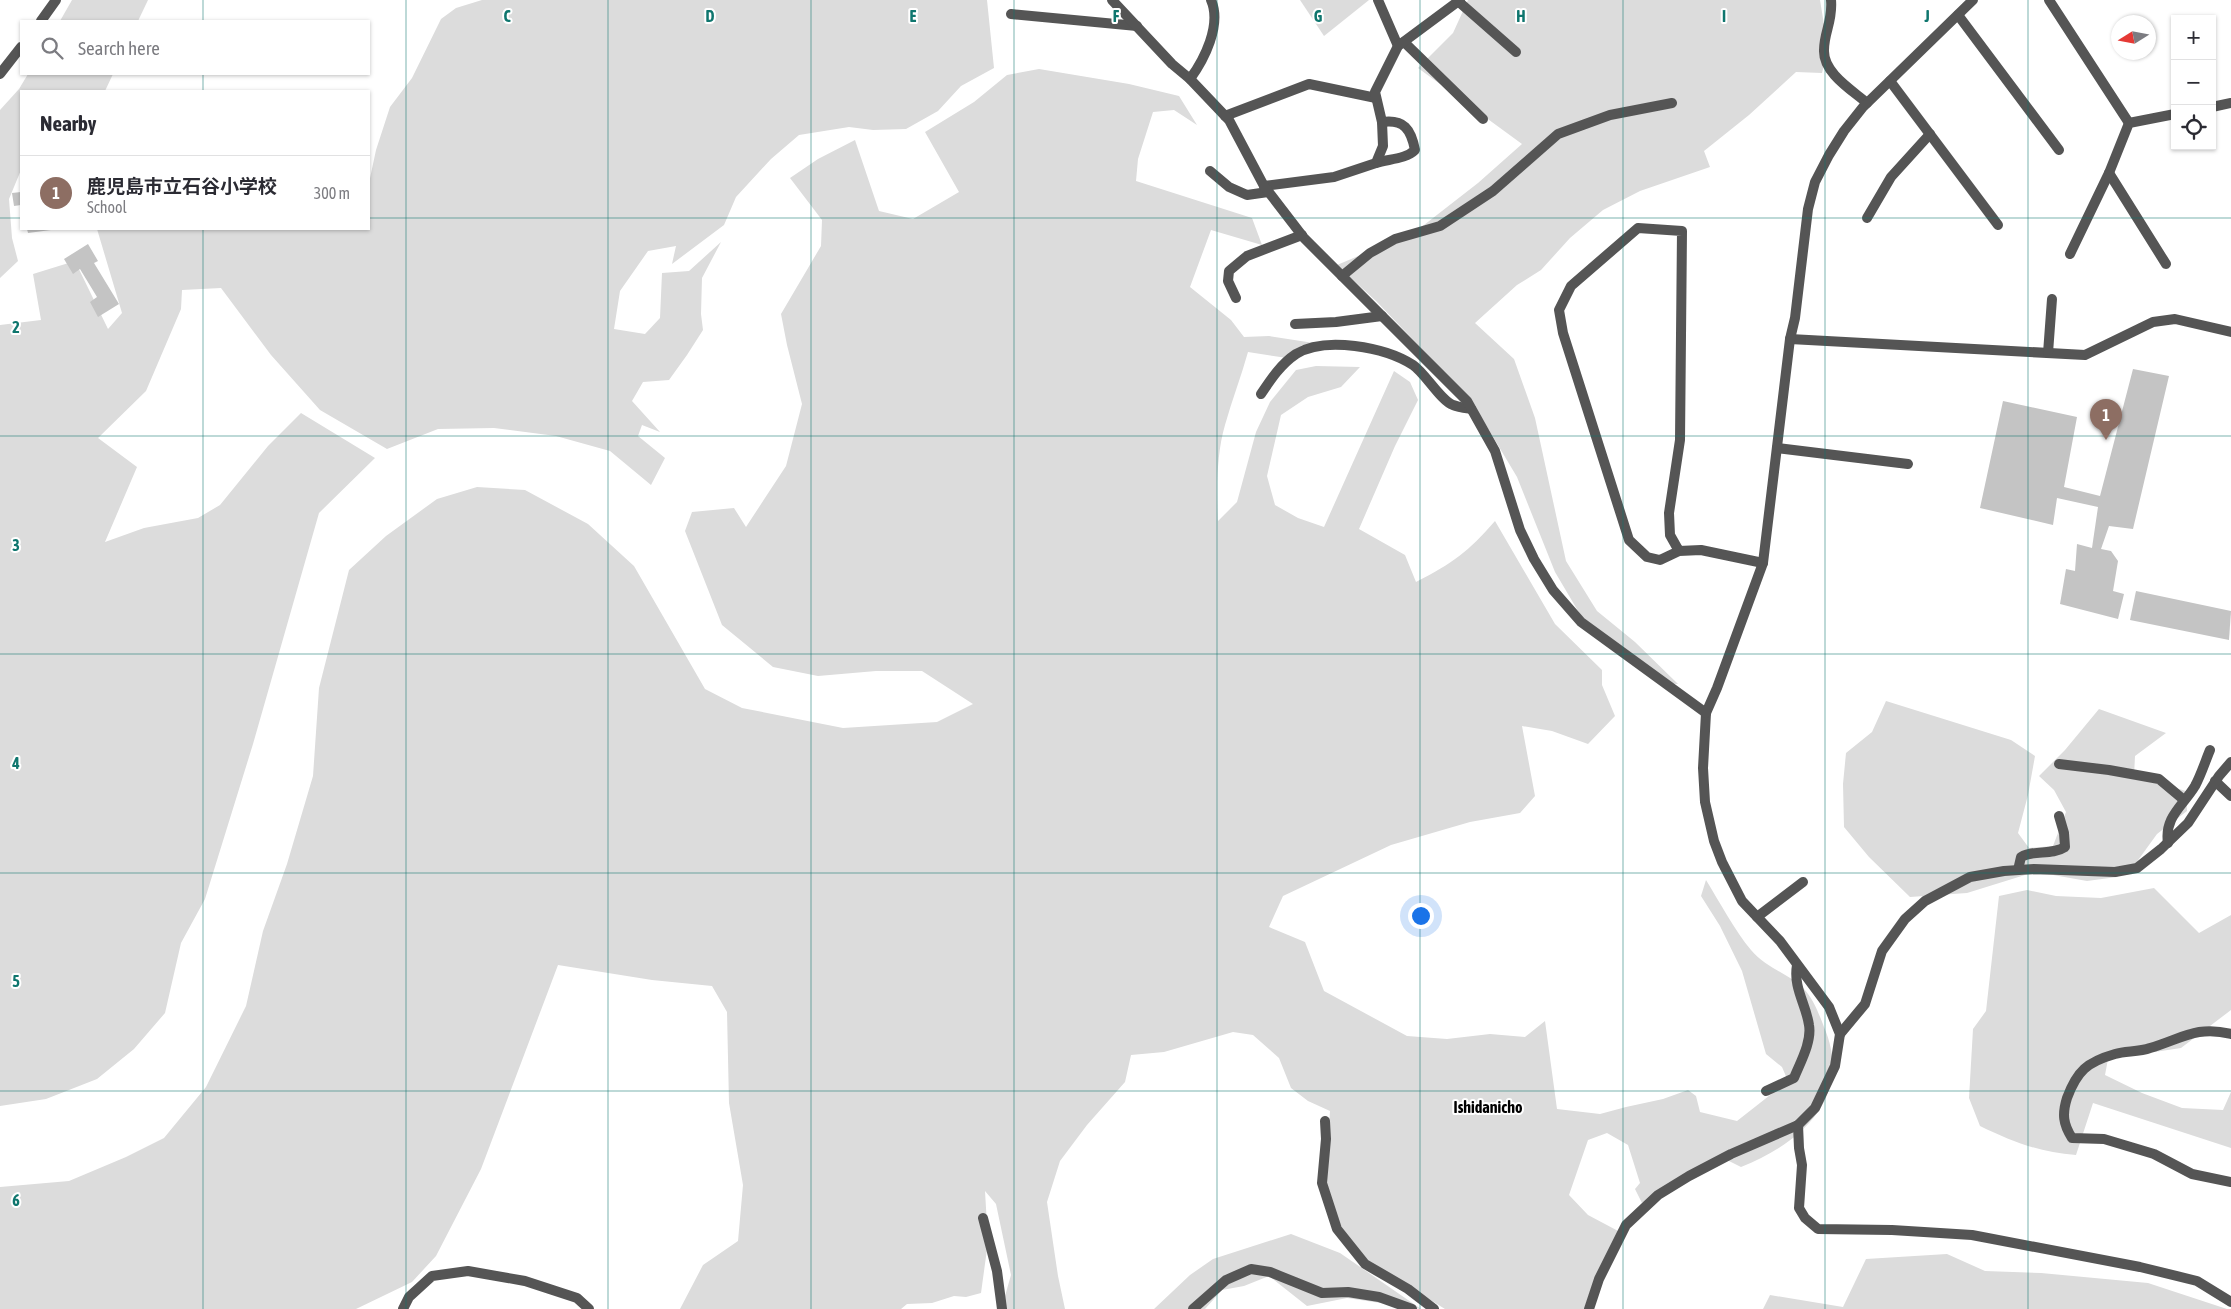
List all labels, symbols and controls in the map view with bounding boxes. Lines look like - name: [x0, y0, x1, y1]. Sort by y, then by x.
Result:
- text: C: [503, 7, 511, 25]
- text: D: [706, 7, 715, 25]
- text: E: [910, 7, 917, 25]
- text: F: [1113, 7, 1120, 25]
- text: G: [1314, 7, 1323, 25]
- text: H: [1516, 7, 1526, 25]
- text: I: [1722, 7, 1726, 25]
- text: J: [1923, 7, 1930, 25]
- north arrow: [2111, 15, 2156, 60]
- map controls: [2171, 15, 2216, 150]
- button: +: [2171, 15, 2216, 60]
- search box: [20, 20, 370, 75]
- icon: search: [38, 34, 66, 62]
- text: Search here: [78, 37, 160, 59]
- button: −: [2171, 60, 2216, 105]
- button: locate: [2171, 105, 2216, 150]
- text: Nearby: [40, 111, 96, 135]
- text: 鹿児島市立石谷小学校: [87, 175, 277, 197]
- text: 1: [52, 184, 60, 202]
- text: 300 m: [314, 184, 350, 202]
- text: School: [87, 198, 127, 216]
- text: 2: [12, 318, 20, 336]
- pin: 1: [2090, 399, 2122, 440]
- text: 3: [12, 536, 20, 554]
- text: 4: [11, 754, 20, 772]
- your location: [1408, 903, 1434, 929]
- text: 5: [12, 972, 20, 990]
- district label: Ishidanicho: [1454, 1098, 1523, 1116]
- text: 6: [12, 1191, 20, 1209]

